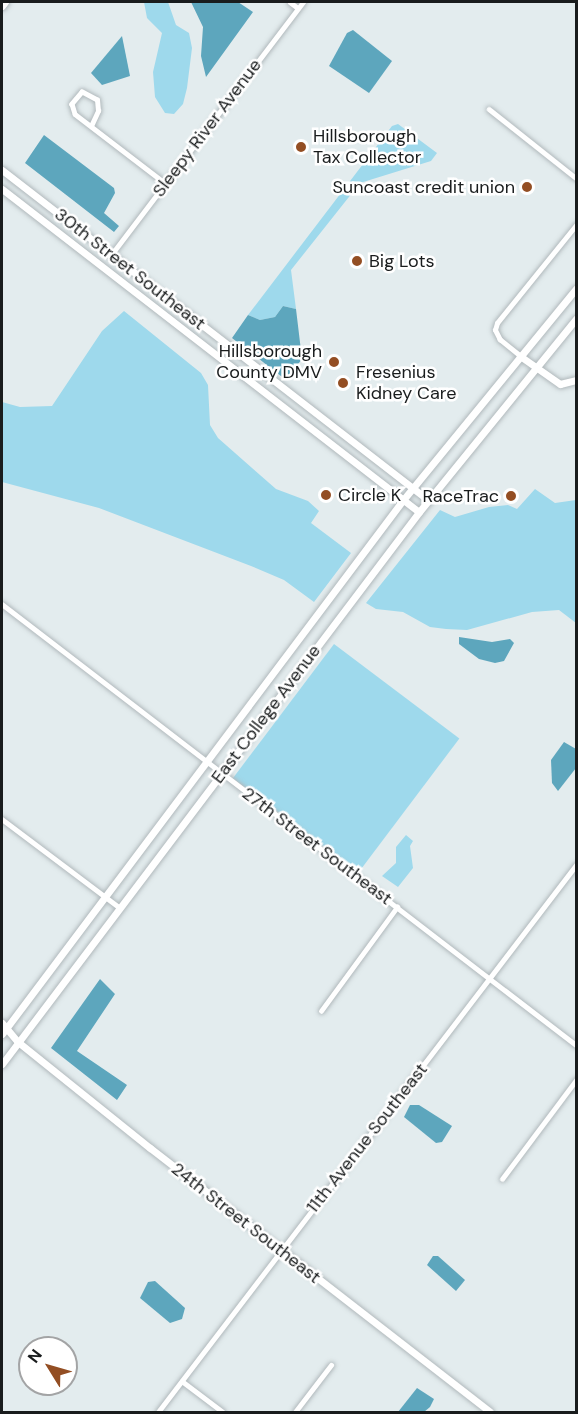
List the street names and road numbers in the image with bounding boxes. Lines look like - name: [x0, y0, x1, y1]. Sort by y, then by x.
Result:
- street label: Sleepy River Avenue: [148, 55, 266, 201]
- street label: 30th Street Southeast: [50, 203, 210, 335]
- street label: East College Avenue: [207, 640, 325, 788]
- street label: 27th Street Southeast: [238, 783, 396, 909]
- street label: 11th Avenue Southeast: [302, 1059, 432, 1217]
- street label: 24th Street Southeast: [167, 1158, 325, 1288]

